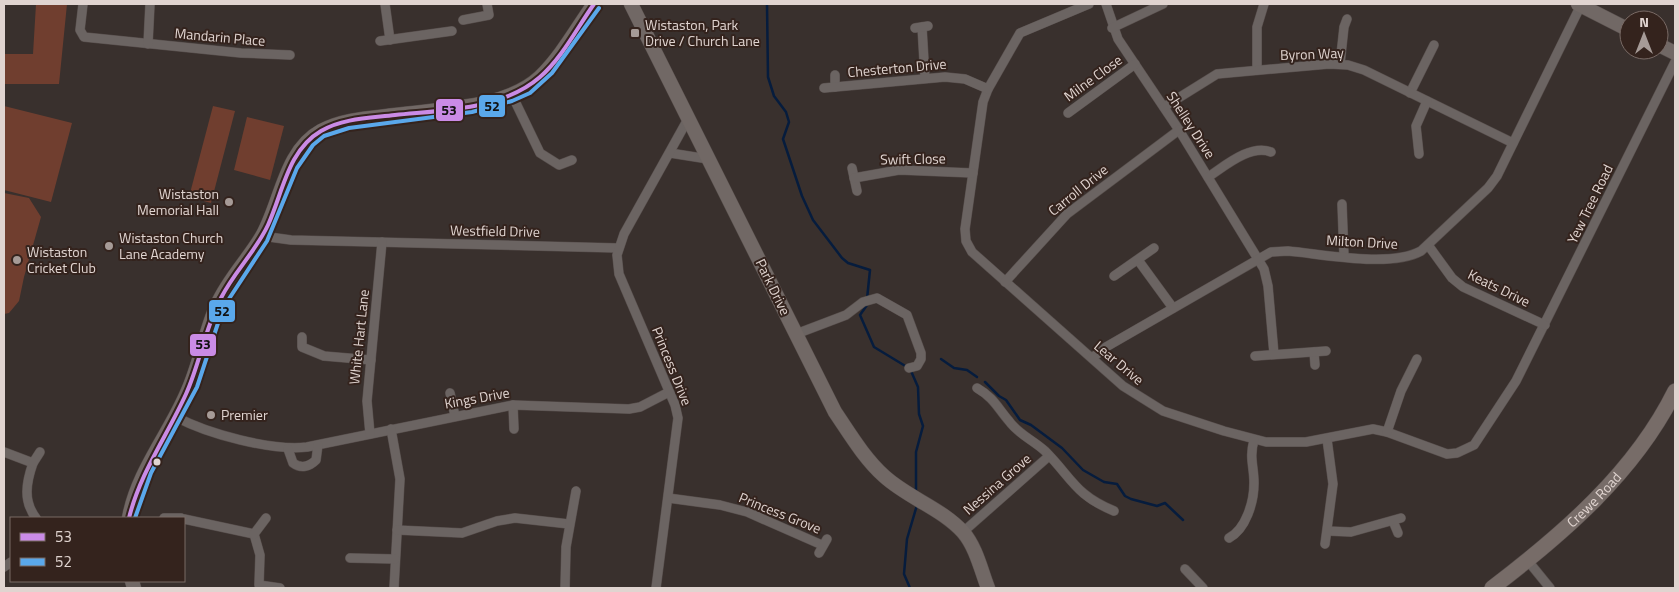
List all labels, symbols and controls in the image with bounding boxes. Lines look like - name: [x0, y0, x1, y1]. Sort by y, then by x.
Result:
- north arrow: [1619, 10, 1669, 60]
- text: N: [1639, 11, 1649, 32]
- place label: Wistaston, Park Drive / Church Lane: [645, 14, 760, 51]
- street label: Mandarin Place: [174, 22, 266, 51]
- marker: Wistaston, Park Drive / Church Lane: [629, 27, 641, 39]
- street label: Byron Way: [1280, 42, 1345, 65]
- street label: Milne Close: [1059, 49, 1126, 106]
- street label: Chesterton Drive: [847, 53, 947, 82]
- street label: Shelley Drive: [1162, 87, 1221, 162]
- line badge: 52: [478, 94, 506, 118]
- text: 52: [484, 95, 500, 116]
- line badge: 53: [435, 98, 464, 122]
- text: 53: [441, 99, 457, 120]
- street label: Swift Close: [880, 147, 946, 170]
- street label: Carroll Drive: [1043, 159, 1112, 220]
- street label: Yew Tree Road: [1561, 161, 1618, 247]
- place label: Wistaston Memorial Hall: [137, 183, 219, 220]
- marker: Wistaston Memorial Hall: [223, 196, 235, 208]
- street label: Westfield Drive: [450, 219, 540, 242]
- place label: Wistaston Church Lane Academy: [119, 227, 223, 264]
- street label: Milton Drive: [1326, 229, 1398, 254]
- marker: Wistaston Church Lane Academy: [103, 240, 115, 252]
- place label: Wistaston Cricket Club: [27, 241, 96, 278]
- marker: Wistaston Cricket Club: [11, 254, 23, 266]
- street label: Park Drive: [751, 255, 796, 319]
- street label: Keats Drive: [1465, 263, 1534, 312]
- street label: White Hart Lane: [343, 288, 374, 386]
- line badge: 52: [208, 299, 236, 323]
- text: 52: [214, 300, 230, 321]
- street label: Princess Drive: [647, 323, 698, 408]
- line badge: 53: [189, 333, 217, 357]
- text: 53: [195, 333, 211, 354]
- street label: Lear Drive: [1090, 336, 1149, 390]
- street label: Kings Drive: [443, 381, 511, 414]
- place label: Premier: [221, 404, 268, 425]
- marker: Premier: [205, 409, 217, 421]
- street label: Nessina Grove: [958, 448, 1035, 519]
- unlabelled marker: [152, 457, 162, 467]
- street label: Crewe Road: [1562, 467, 1626, 532]
- street label: Princess Grove: [736, 486, 825, 539]
- legend: [10, 517, 185, 582]
- text: 53: [55, 525, 72, 548]
- text: 52: [55, 550, 72, 573]

